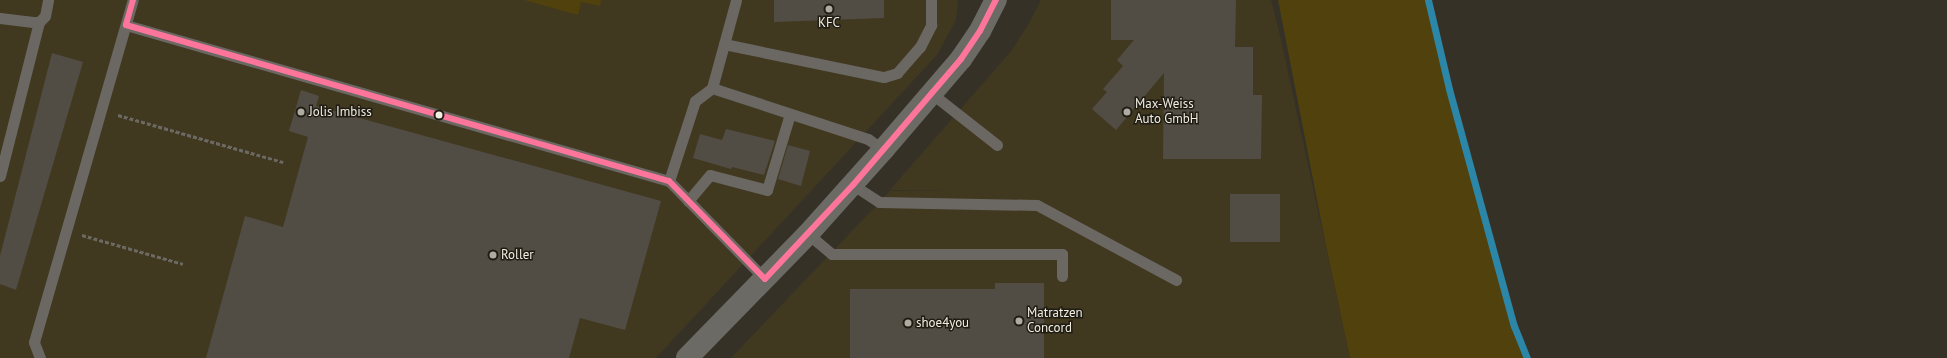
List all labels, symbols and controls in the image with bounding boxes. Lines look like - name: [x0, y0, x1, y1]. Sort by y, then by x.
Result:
- marker: KFC: [824, 4, 834, 14]
- place label: KFC: [818, 15, 840, 31]
- place label: Max-Weiss Auto GmbH: [1135, 97, 1199, 128]
- place label: Jolis Imbiss: [309, 104, 372, 120]
- marker: Jolis Imbiss: [296, 107, 306, 117]
- marker: Max-Weiss Auto GmbH: [1122, 107, 1132, 117]
- unlabelled marker: [434, 110, 444, 120]
- place label: Roller: [501, 247, 534, 263]
- marker: Roller: [488, 250, 498, 260]
- place label: Matratzen Concord: [1027, 306, 1083, 337]
- place label: shoe4you: [916, 315, 969, 331]
- marker: Matratzen Concord: [1014, 316, 1024, 326]
- marker: shoe4you: [903, 318, 913, 328]

